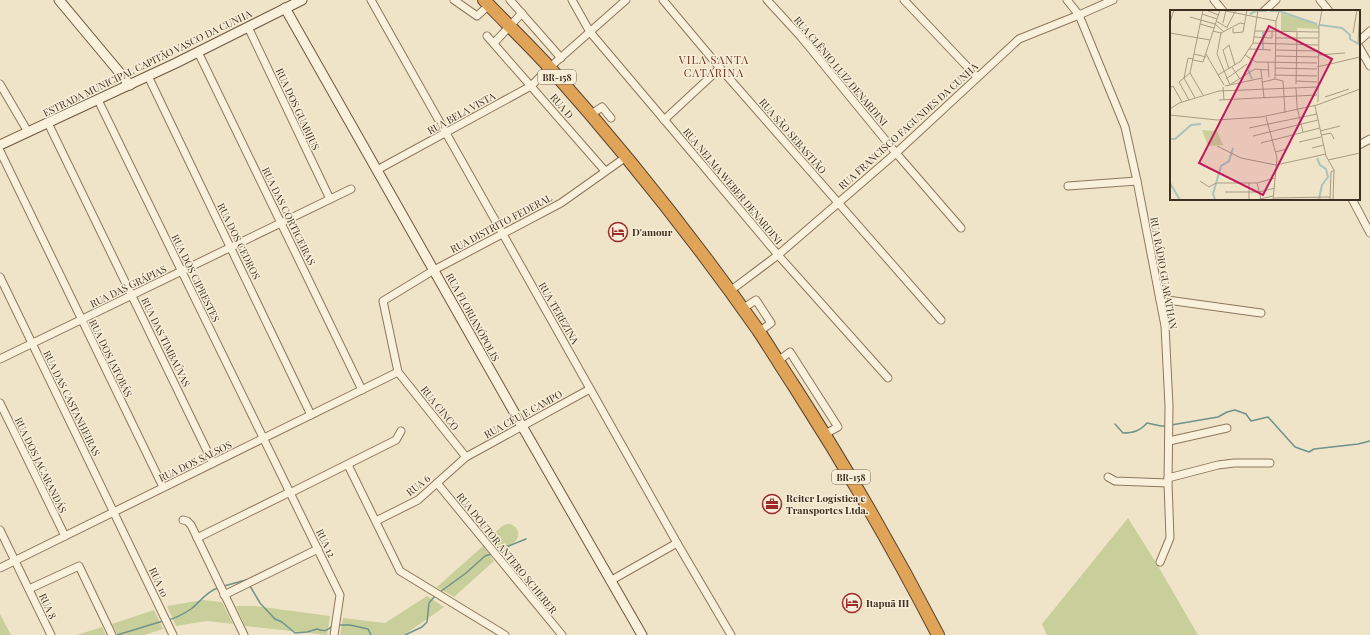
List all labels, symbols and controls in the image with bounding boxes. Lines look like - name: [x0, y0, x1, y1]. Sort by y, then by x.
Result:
- street label: ESTRADA MUNICIPAL CAPITÃO VASCO DA CUNHA: [40, 6, 254, 120]
- inset map: [1170, 10, 1360, 200]
- street label: RUA CLÊNIO LUIZ DENARDINI: [791, 13, 891, 129]
- district label: VILA SANTA CATARINA: [678, 52, 749, 80]
- street label: RUA FRANCISCO FAGUNDES DA CUNHA: [835, 59, 981, 193]
- street label: RUA DOS GUABIJUS: [273, 66, 323, 152]
- road number: BR-158: [538, 70, 576, 84]
- street label: RUA BELA VISTA: [425, 88, 498, 137]
- street label: RUA D: [547, 90, 577, 122]
- street label: RUA SÃO SEBASTIÃO: [756, 95, 830, 177]
- street label: RUA NELMA WEBER DENARDINI: [680, 125, 786, 247]
- street label: RUA DAS CORTICEIRAS: [259, 165, 319, 267]
- street label: RUA DISTRITO FEDERAL: [448, 190, 554, 256]
- street label: RUA DOS CEDROS: [214, 200, 264, 282]
- street label: RUA RÁDIO GUARATHAN: [1147, 216, 1181, 330]
- hotel icon: D'amour: [607, 221, 629, 243]
- place label: D'amour: [632, 225, 673, 239]
- street label: RUA DOS CIPRESTES: [169, 232, 223, 324]
- street label: RUA DAS GRÁPIAS: [87, 261, 169, 311]
- street label: RUA FLORIANÓPOLIS: [443, 270, 503, 364]
- street label: RUA TEREZINA: [536, 280, 583, 347]
- street label: RUA DAS TIMBAÚVAS: [138, 295, 194, 389]
- street label: RUA DOS JATOBÁS: [86, 317, 136, 399]
- street label: RUA DAS CASTANHEIRAS: [40, 348, 104, 458]
- street label: RUA CINCO: [418, 383, 462, 433]
- street label: RUA CÉU E CAMPO: [481, 387, 565, 441]
- street label: RUA DOS JACARANDÁS: [12, 415, 70, 515]
- street label: RUA DOS SALSOS: [156, 437, 234, 485]
- road number: BR-158: [832, 470, 870, 484]
- street label: RUA 6: [403, 471, 433, 499]
- street label: RUA DOUTOR ANTERO SCHERER: [454, 490, 561, 617]
- place label: Reiter Logística e Transportes Ltda.: [786, 491, 869, 517]
- office icon: Reiter Logística e Transportes Ltda.: [761, 493, 783, 515]
- street label: RUA 12: [313, 526, 339, 560]
- street label: RUA 10: [146, 565, 172, 599]
- street label: RUA 8: [36, 591, 60, 621]
- hotel icon: Itapuã III: [841, 592, 863, 614]
- place label: Itapuã III: [866, 596, 909, 610]

